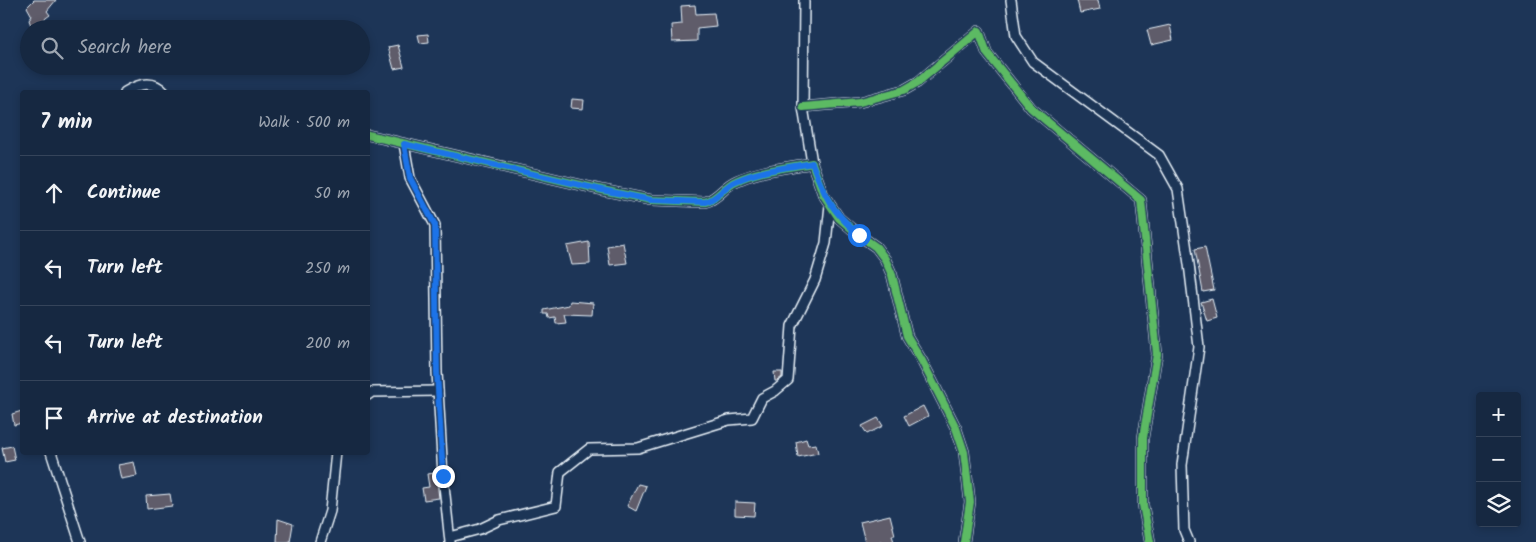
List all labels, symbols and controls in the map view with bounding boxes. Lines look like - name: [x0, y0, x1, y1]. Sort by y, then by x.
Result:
- search box: [20, 20, 370, 75]
- text: Search here: [78, 33, 172, 63]
- icon: search: [38, 34, 66, 62]
- text: 7 min: [40, 106, 92, 139]
- text: Walk · 500 m: [258, 110, 350, 135]
- text: Continue: [87, 178, 160, 208]
- icon: ahead: [40, 179, 68, 207]
- text: 50 m: [314, 181, 350, 206]
- route start: [848, 224, 871, 247]
- text: Turn left: [87, 253, 162, 283]
- icon: left: [40, 254, 68, 282]
- text: 250 m: [305, 256, 350, 281]
- text: Turn left: [87, 328, 162, 358]
- icon: left: [40, 329, 68, 357]
- text: 200 m: [306, 331, 350, 356]
- map controls: [1476, 392, 1521, 527]
- button: +: [1476, 392, 1521, 437]
- text: Arrive at destination: [87, 403, 263, 433]
- icon: arrive: [40, 404, 68, 432]
- button: −: [1476, 437, 1521, 482]
- route end: [432, 465, 455, 488]
- button: layers: [1476, 482, 1521, 527]

